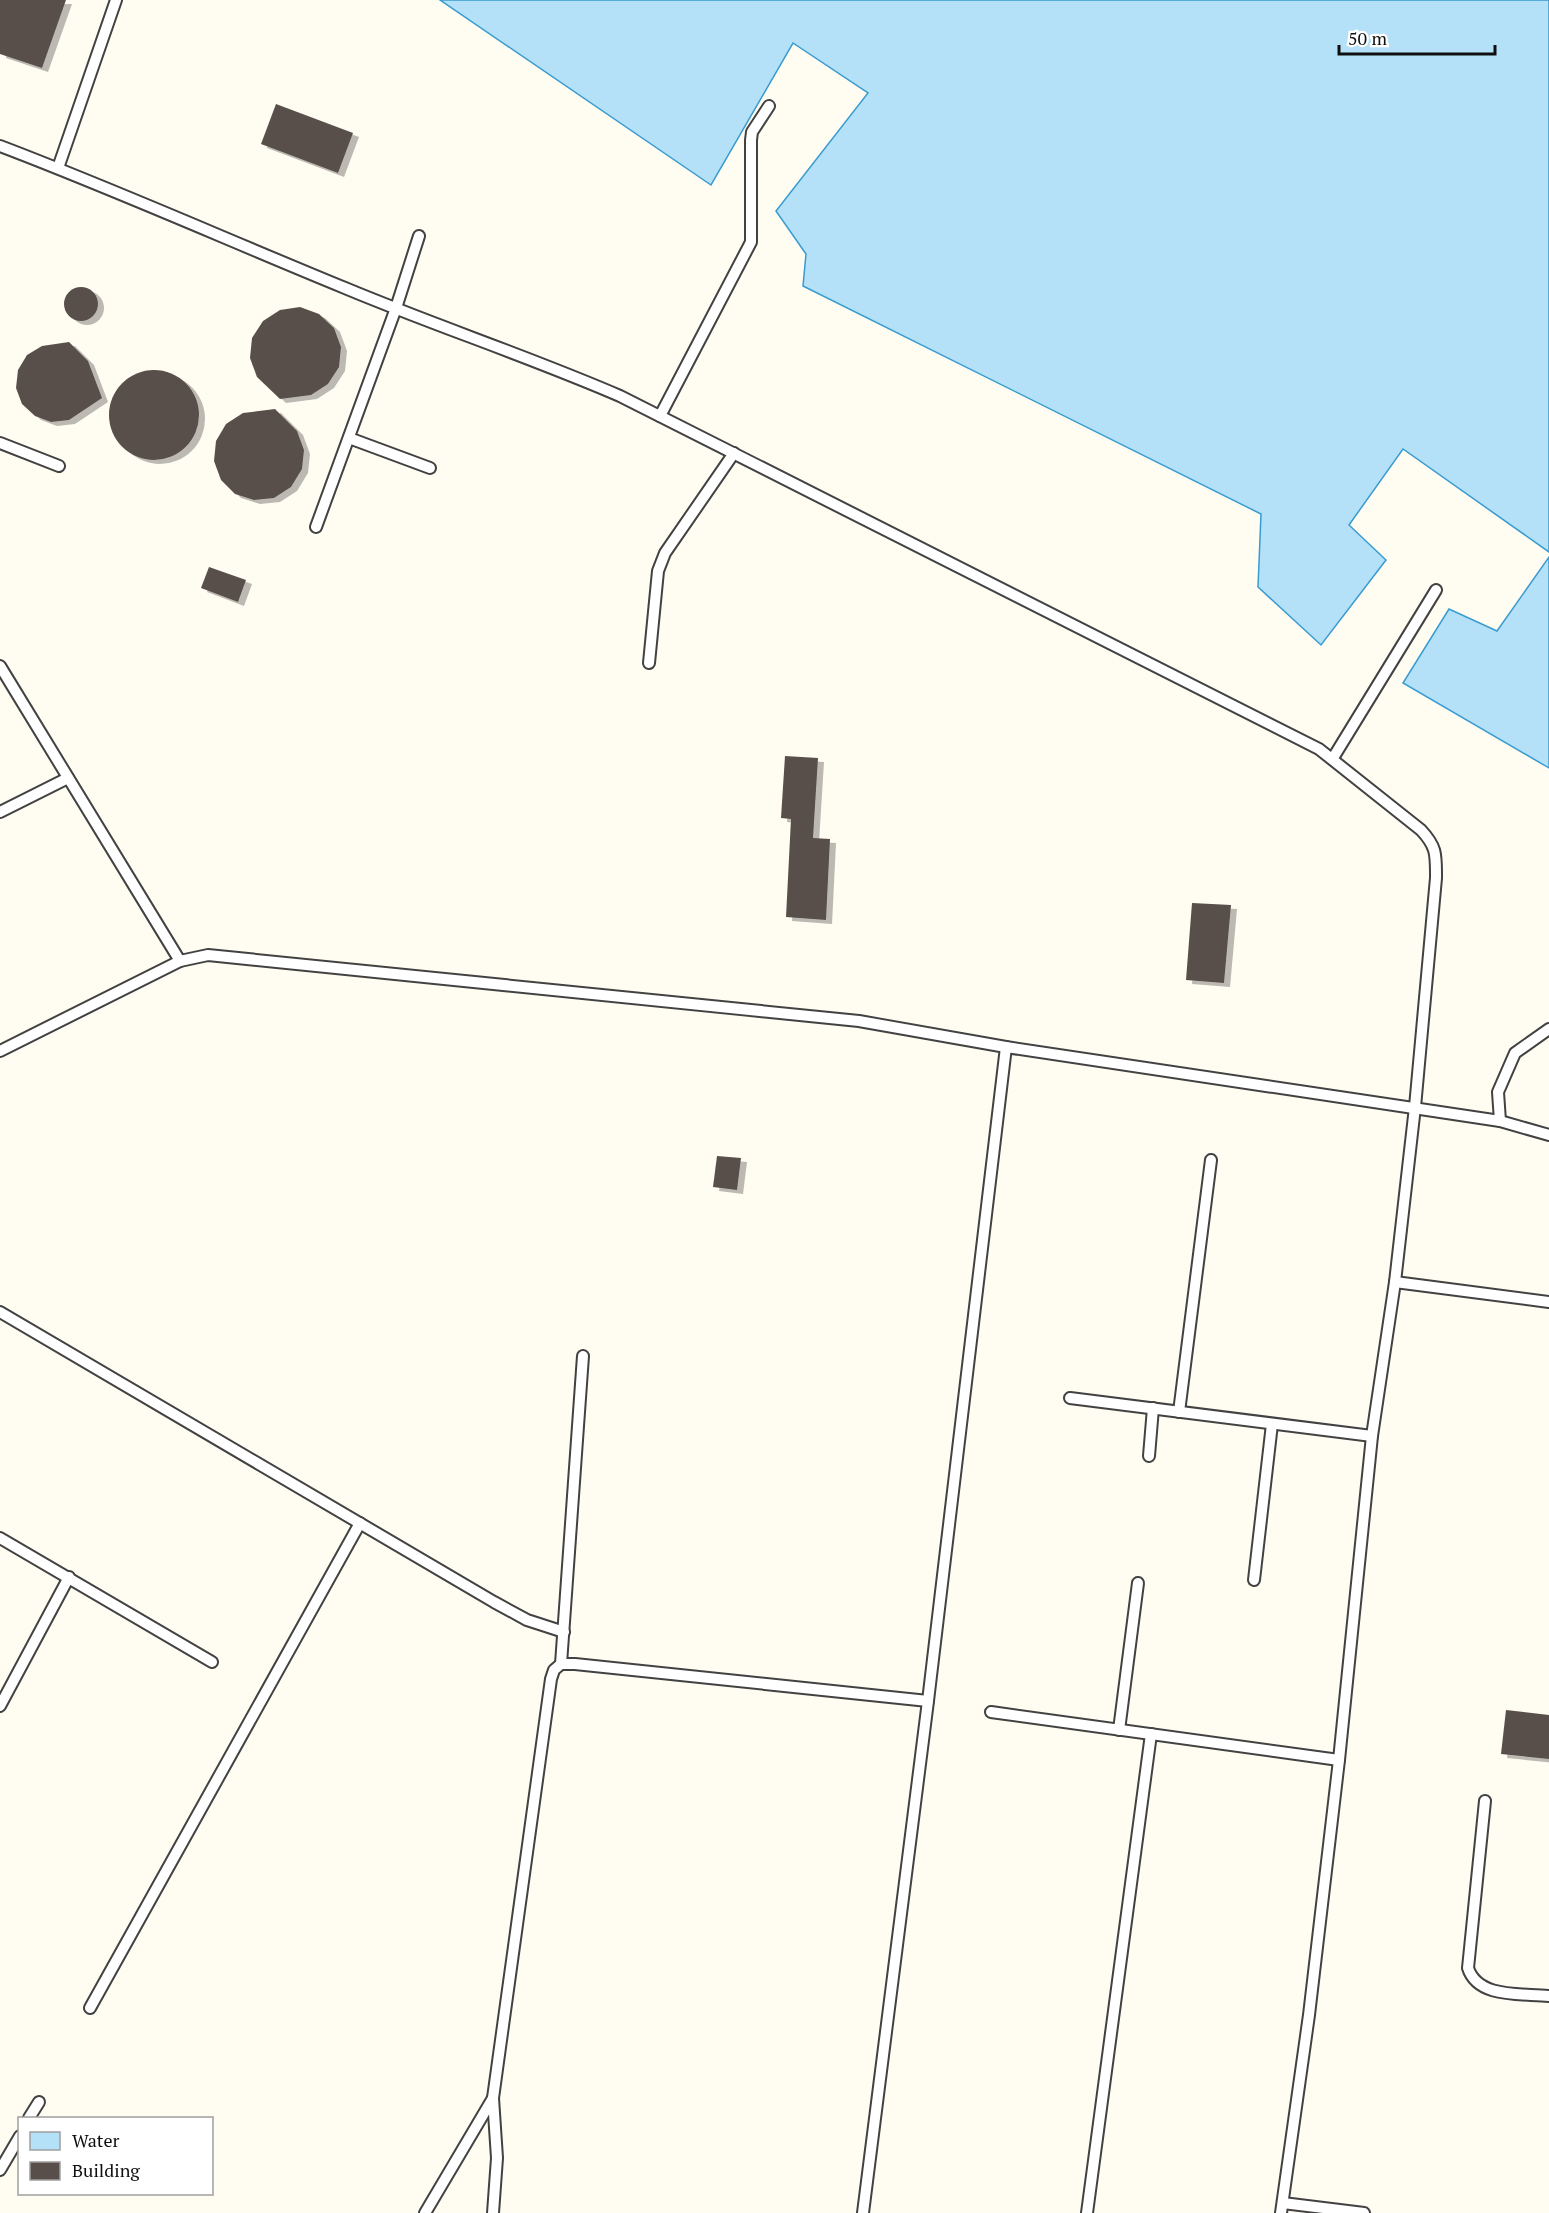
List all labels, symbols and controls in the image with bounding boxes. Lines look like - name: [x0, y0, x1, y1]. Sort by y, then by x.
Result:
- scale bar: [1339, 18, 1495, 56]
- text: 50 m: [1348, 26, 1388, 50]
- legend: [18, 2117, 213, 2195]
- text: Water: [72, 2128, 119, 2152]
- text: Building: [72, 2158, 140, 2182]

